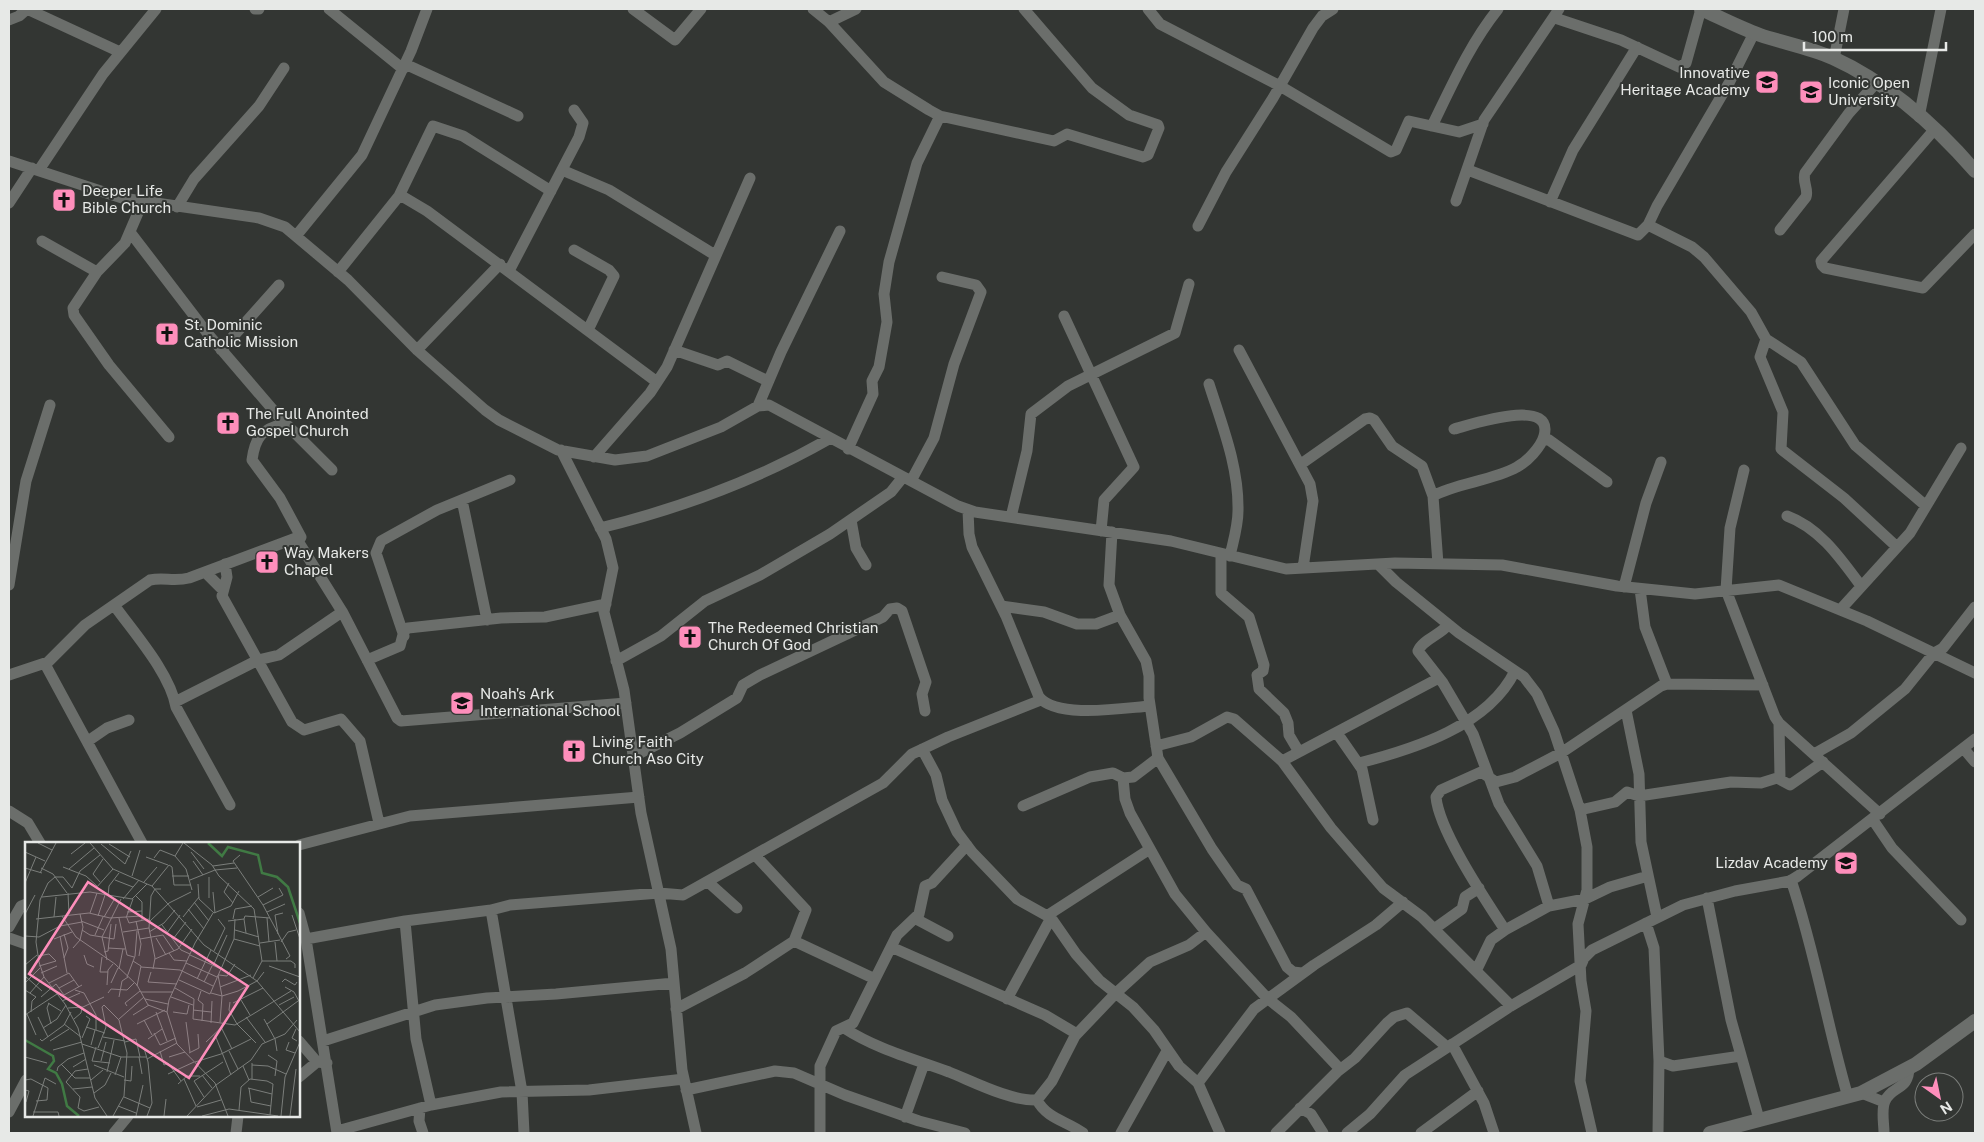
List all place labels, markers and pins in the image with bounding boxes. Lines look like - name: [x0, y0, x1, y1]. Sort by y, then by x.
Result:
- place label: Innovative Heritage Academy: [1620, 64, 1750, 98]
- school or university icon: Innovative Heritage Academy: [1754, 69, 1780, 95]
- place label: Iconic Open University: [1828, 74, 1910, 108]
- school or university icon: Iconic Open University: [1798, 79, 1824, 105]
- place label: Deeper Life Bible Church: [82, 182, 171, 216]
- church icon: Deeper Life Bible Church: [51, 187, 77, 213]
- place label: St. Dominic Catholic Mission: [184, 316, 298, 350]
- church icon: St. Dominic Catholic Mission: [154, 321, 180, 347]
- place label: The Full Anointed Gospel Church: [246, 405, 369, 439]
- church icon: The Full Anointed Gospel Church: [215, 410, 241, 436]
- place label: Way Makers Chapel: [284, 544, 369, 578]
- church icon: Way Makers Chapel: [254, 549, 280, 575]
- place label: The Redeemed Christian Church Of God: [708, 619, 878, 653]
- church icon: The Redeemed Christian Church Of God: [677, 624, 703, 650]
- place label: Noah's Ark International School: [480, 685, 621, 719]
- school or university icon: Noah's Ark International School: [449, 690, 475, 716]
- place label: Living Faith Church Aso City: [592, 733, 704, 767]
- church icon: Living Faith Church Aso City: [561, 738, 587, 764]
- school or university icon: Lizdav Academy: [1833, 850, 1859, 876]
- place label: Lizdav Academy: [1715, 854, 1828, 871]

